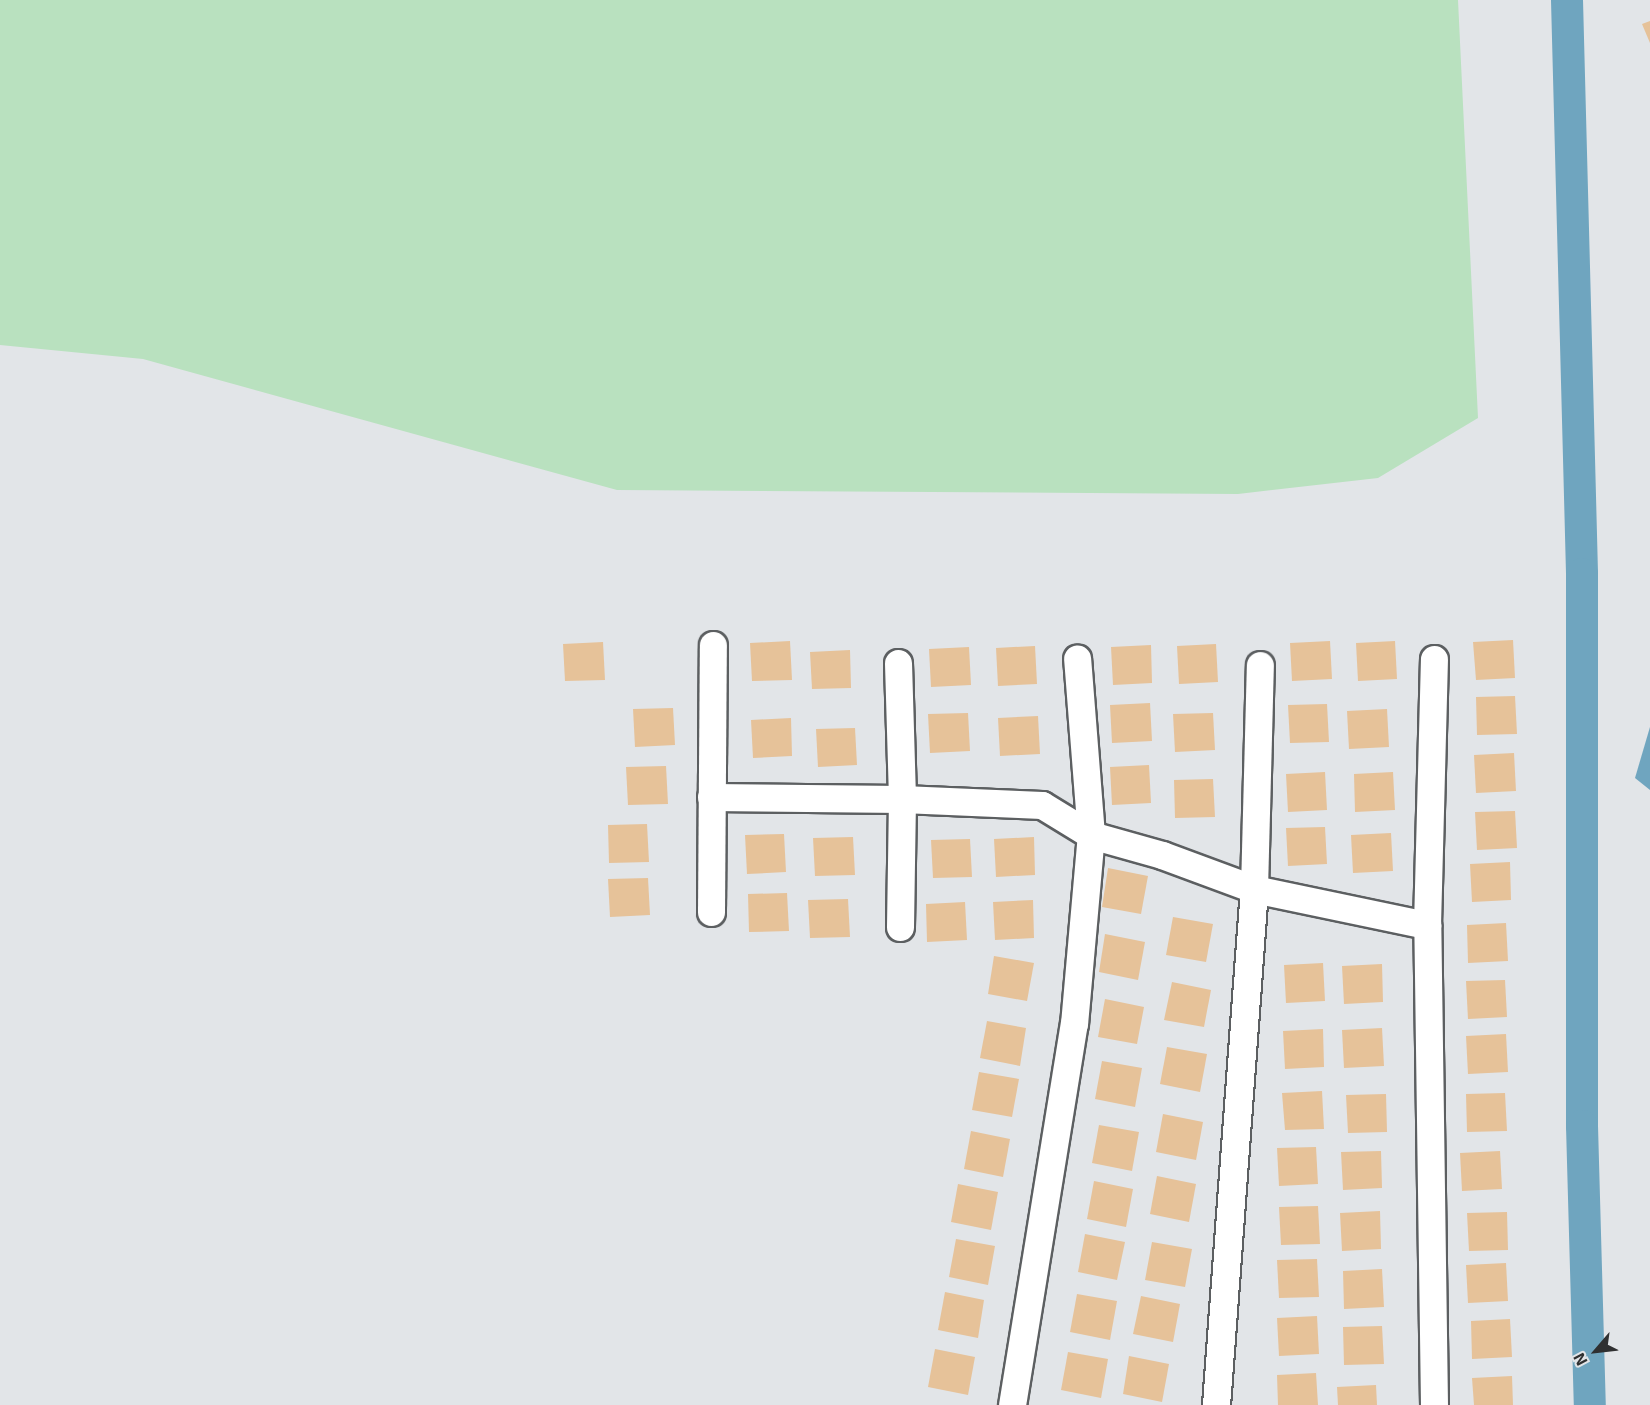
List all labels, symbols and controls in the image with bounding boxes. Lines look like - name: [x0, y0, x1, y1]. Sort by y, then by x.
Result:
- north arrow: [1566, 1321, 1626, 1381]
- text: N: [1569, 1350, 1591, 1369]

